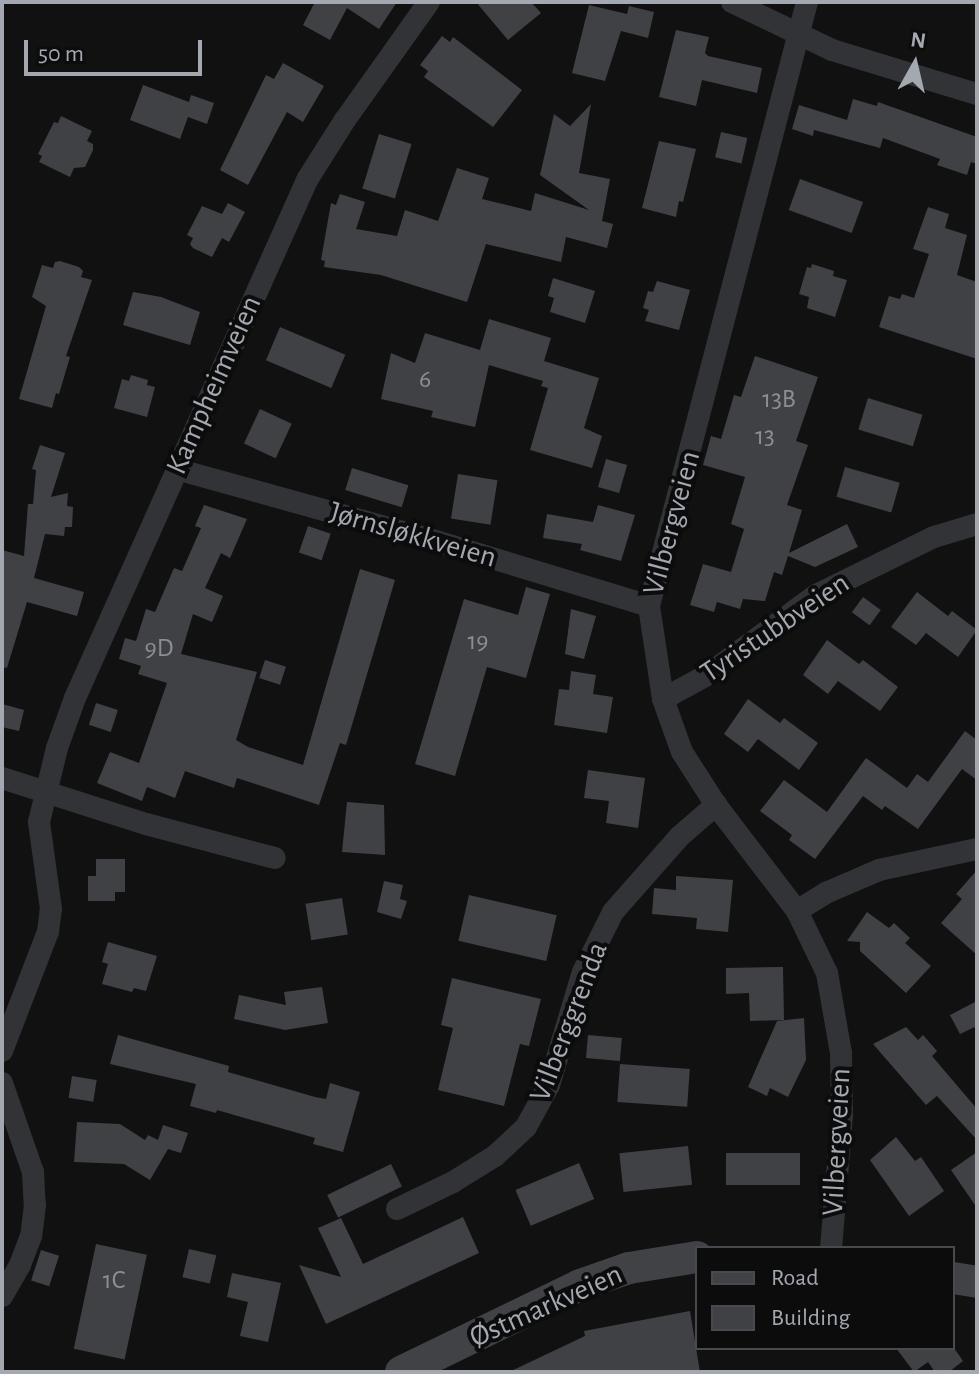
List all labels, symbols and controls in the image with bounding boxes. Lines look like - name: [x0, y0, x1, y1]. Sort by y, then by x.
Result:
- scale bar: [28, 24, 206, 74]
- north arrow: [875, 24, 955, 104]
- text: N: [909, 28, 927, 52]
- text: 50 m: [38, 42, 84, 66]
- street label: Kampheimveien: [159, 290, 269, 480]
- house number: 6: [419, 364, 431, 396]
- house number: 13B: [762, 384, 796, 416]
- house number: 13: [755, 421, 775, 453]
- street label: Vilbergveien: [635, 447, 709, 599]
- street label: Jørnsløkkveien: [326, 494, 500, 576]
- street label: Tyristubbveien: [694, 565, 856, 691]
- house number: 19: [467, 626, 489, 658]
- house number: 9D: [144, 633, 174, 665]
- street label: Vilberggrenda: [522, 937, 616, 1107]
- street label: Vilbergveien: [815, 1067, 859, 1217]
- legend: [695, 1246, 955, 1350]
- street label: Østmarkveien: [464, 1256, 628, 1356]
- house number: 1C: [103, 1265, 125, 1297]
- text: Road: [771, 1266, 819, 1290]
- text: Building: [771, 1306, 850, 1330]

